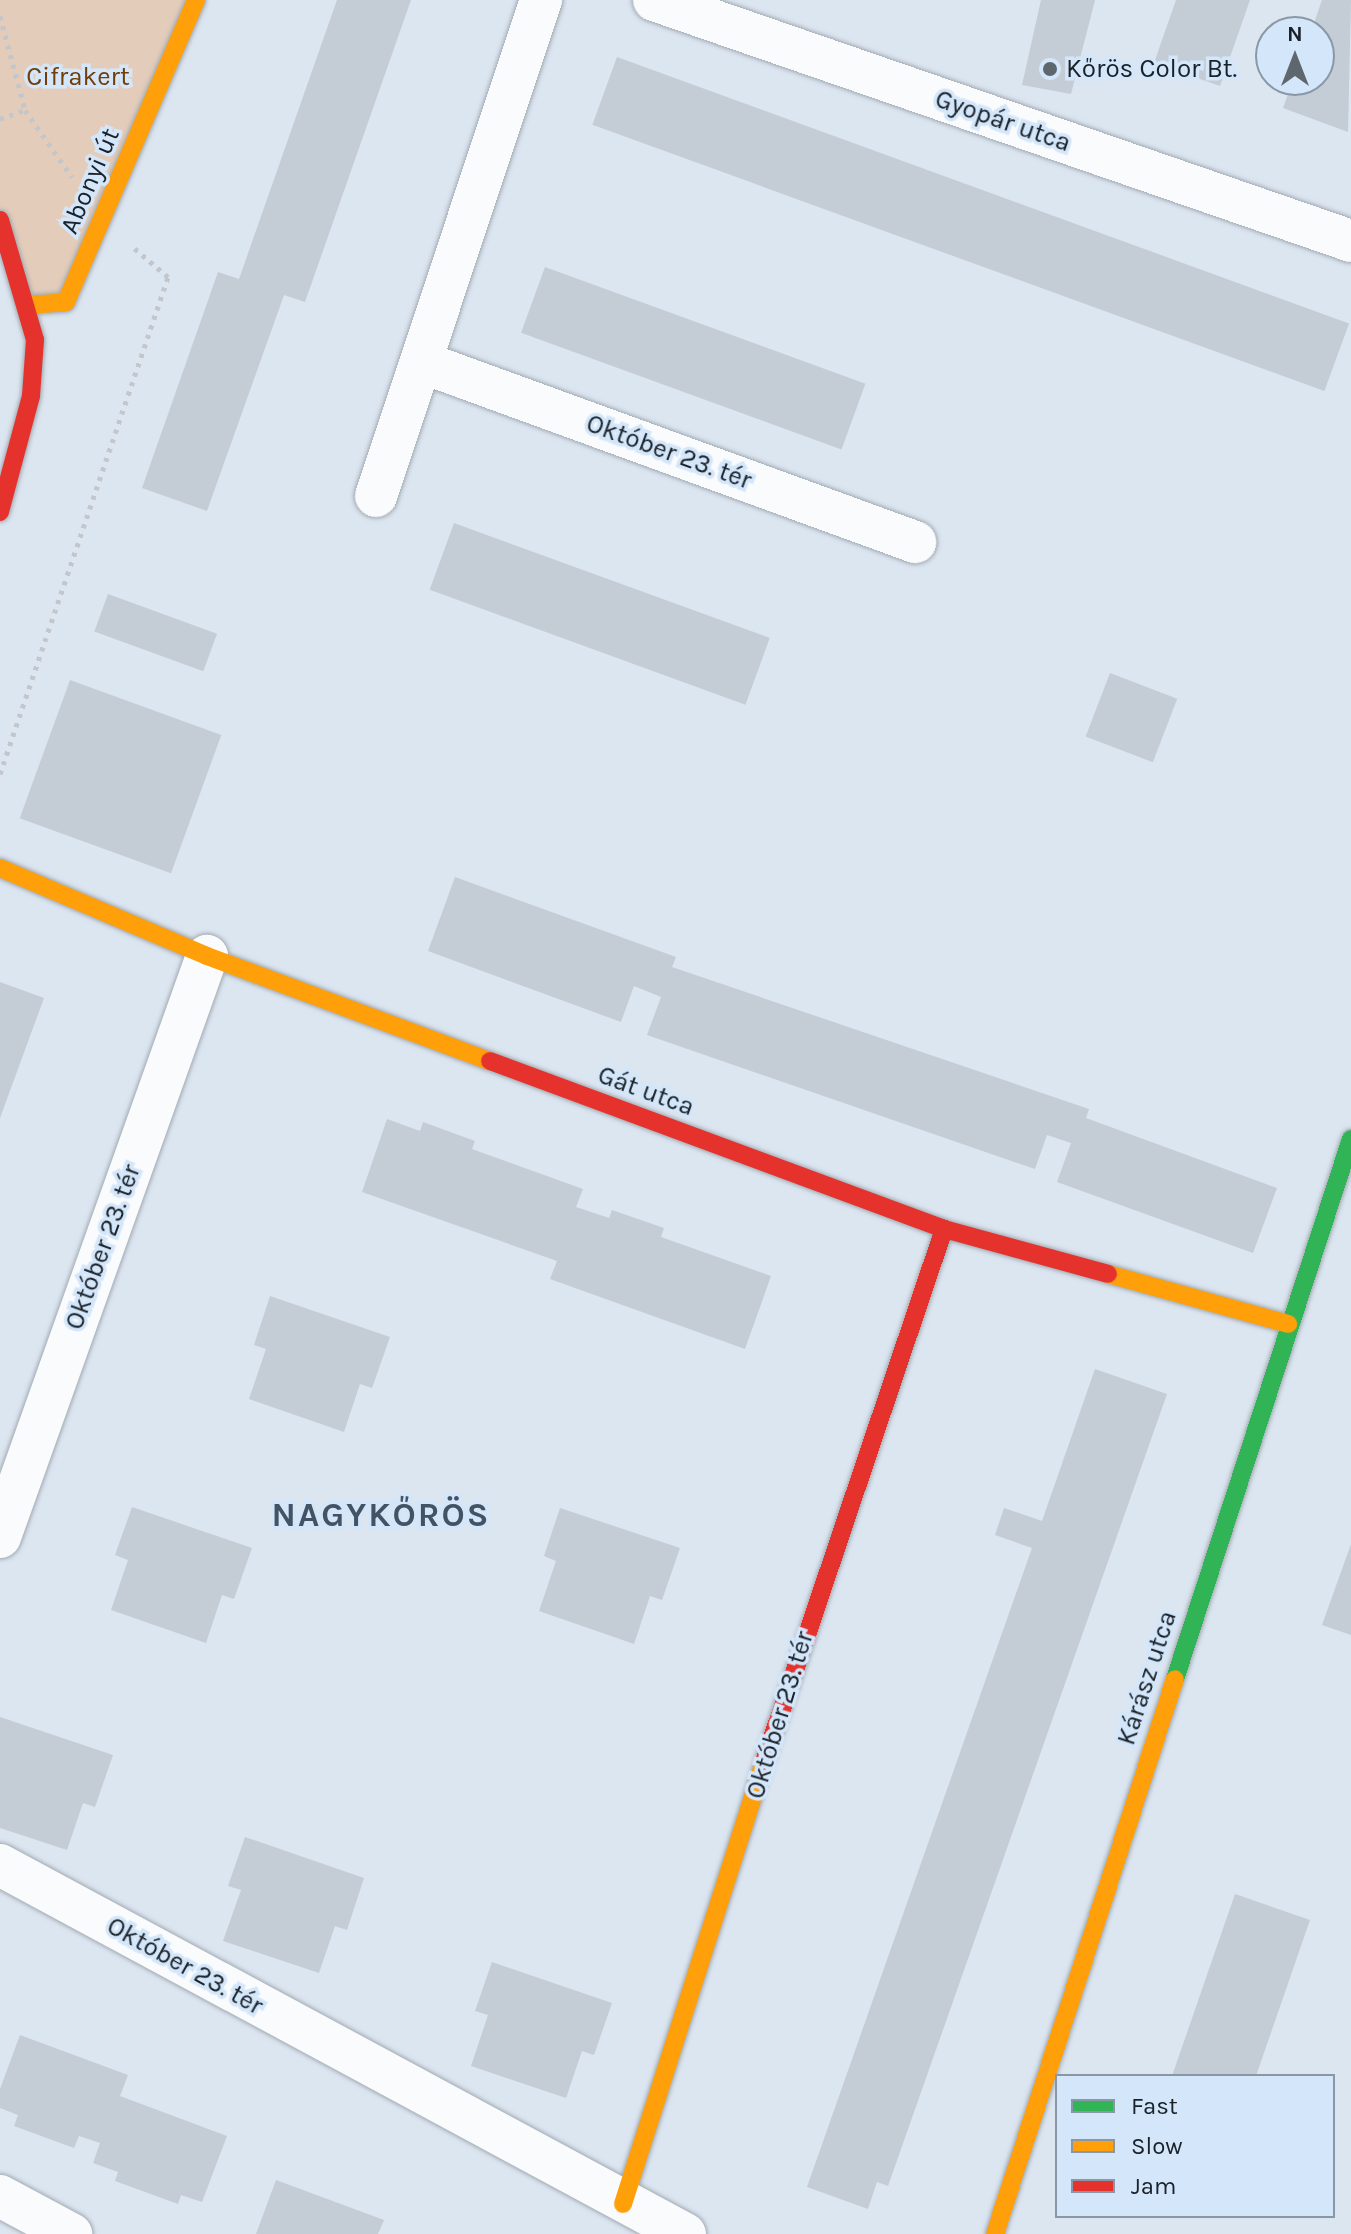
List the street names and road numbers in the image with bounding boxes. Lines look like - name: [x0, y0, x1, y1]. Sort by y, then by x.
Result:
- street label: Gyopár utca: [931, 83, 1075, 159]
- street label: Abonyi út: [54, 123, 126, 239]
- street label: Október 23. tér: [582, 408, 756, 496]
- street label: Gát utca: [594, 1059, 698, 1123]
- street label: Október 23. tér: [59, 1160, 147, 1334]
- street label: Kárász utca: [1111, 1607, 1183, 1749]
- street label: Október 23. tér: [740, 1627, 820, 1803]
- street label: Október 23. tér: [102, 1910, 268, 2022]

